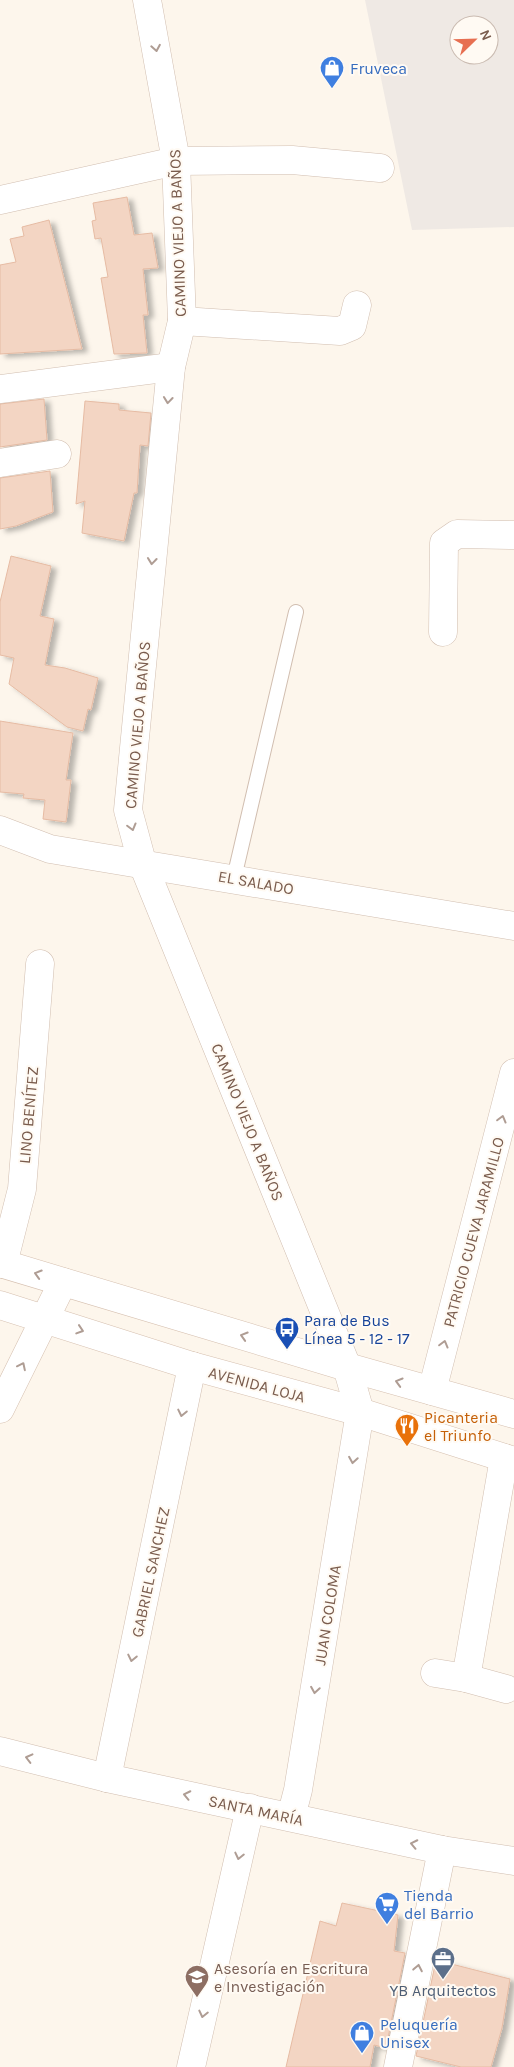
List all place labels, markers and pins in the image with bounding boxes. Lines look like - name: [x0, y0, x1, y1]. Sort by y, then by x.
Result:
- shop icon: Fruveca: [319, 55, 345, 89]
- place label: Fruveca: [350, 59, 407, 78]
- place label: Para de Bus Línea 5 - 12 - 17: [304, 1311, 410, 1348]
- bus stop icon: Para de Bus Línea 5 - 12 - 17: [274, 1316, 300, 1350]
- place label: Picanteria el Triunfo: [424, 1408, 498, 1445]
- restaurant icon: Picanteria el Triunfo: [394, 1413, 420, 1447]
- place label: Tienda del Barrio: [404, 1886, 474, 1923]
- supermarket icon: Tienda del Barrio: [374, 1891, 400, 1925]
- office icon: YB Arquitectos: [430, 1946, 456, 1980]
- place label: Asesoría en Escritura e Investigación: [214, 1959, 368, 1996]
- school or university icon: Asesoría en Escritura e Investigación: [184, 1964, 210, 1998]
- place label: YB Arquitectos: [390, 1981, 496, 2000]
- place label: Peluquería Unisex: [380, 2015, 458, 2052]
- shop icon: Peluquería Unisex: [349, 2020, 375, 2054]

